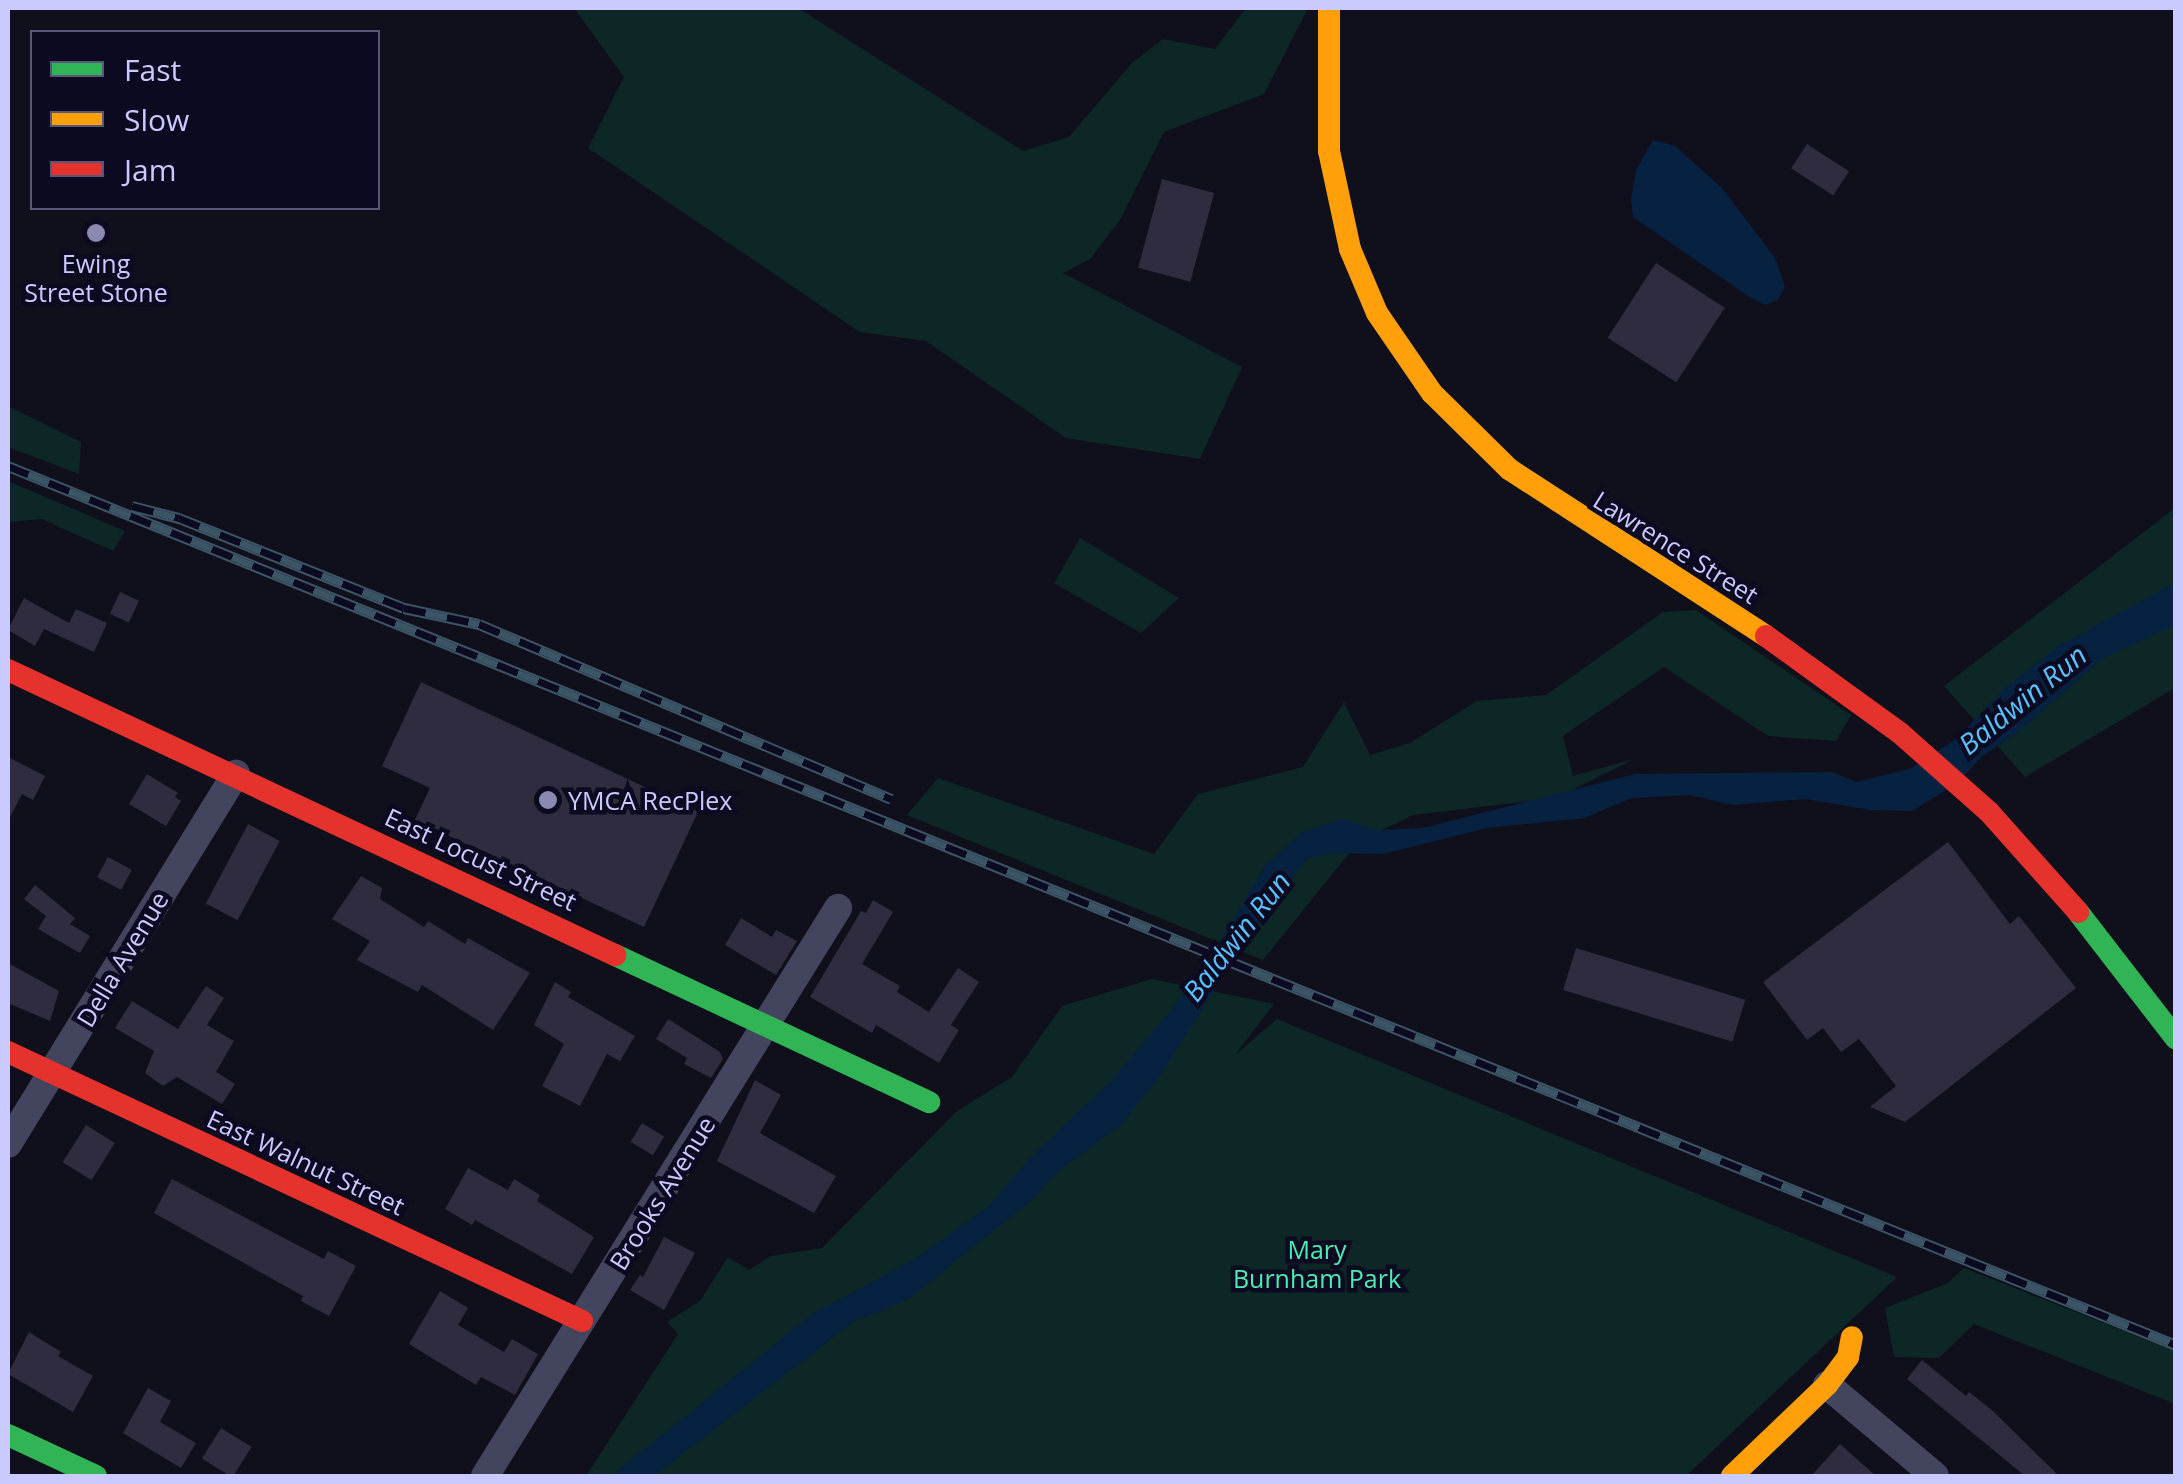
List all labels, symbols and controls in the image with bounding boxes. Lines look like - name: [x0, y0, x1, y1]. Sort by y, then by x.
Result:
- legend: [30, 30, 380, 210]
- text: Fast: [124, 49, 181, 90]
- text: Slow: [124, 99, 189, 140]
- text: Jam: [124, 149, 177, 190]
- marker: Ewing Street Stone: [85, 222, 107, 244]
- place label: Ewing Street Stone: [24, 249, 168, 308]
- street label: Lawrence Street: [1588, 484, 1764, 610]
- water label: Baldwin Run: [1951, 637, 2093, 761]
- place label: YMCA RecPlex: [568, 785, 732, 815]
- marker: YMCA RecPlex: [537, 789, 559, 811]
- street label: East Locust Street: [381, 802, 581, 916]
- water label: Baldwin Run: [1175, 865, 1297, 1007]
- street label: Della Avenue: [70, 886, 174, 1032]
- street label: East Walnut Street: [203, 1103, 409, 1221]
- street label: Brooks Avenue: [603, 1111, 721, 1275]
- park label: Mary Burnham Park: [1233, 1235, 1401, 1294]

